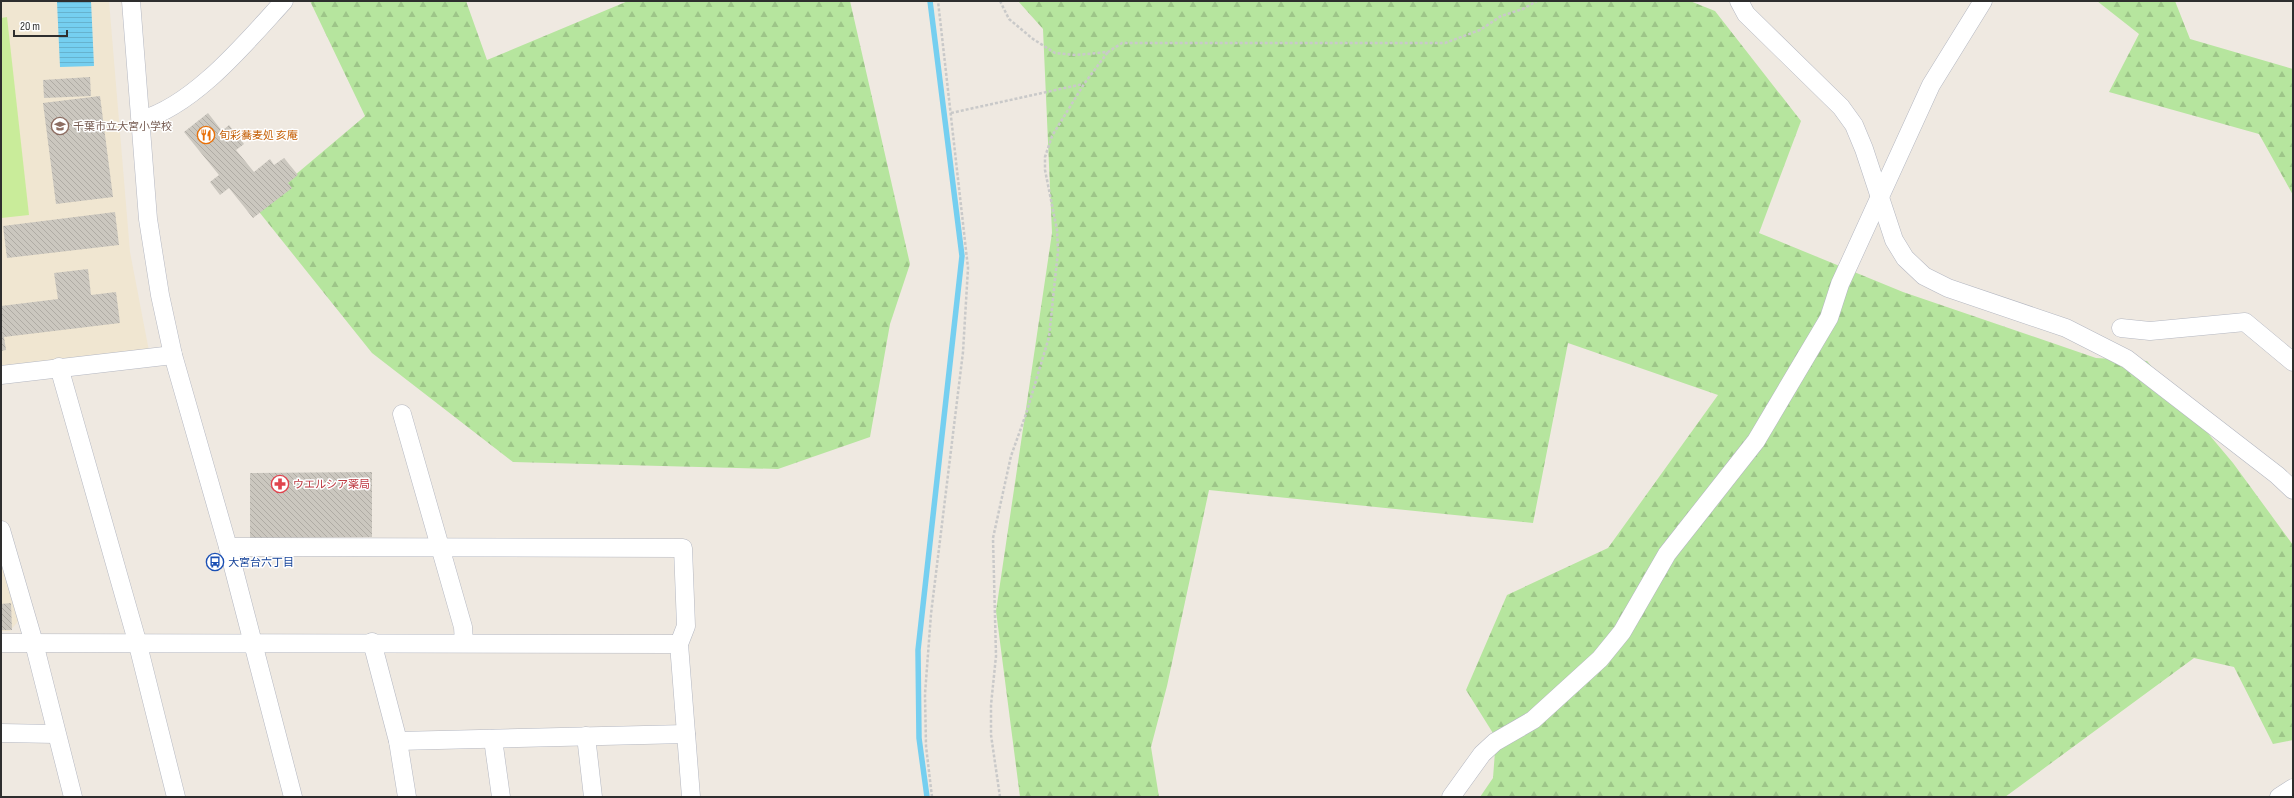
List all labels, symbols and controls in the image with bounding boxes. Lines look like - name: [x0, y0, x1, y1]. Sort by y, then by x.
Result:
- scale bar: [14, 12, 67, 38]
- text: 20 m: [20, 19, 40, 34]
- school or university icon: 千葉市立大宮小学校: [50, 116, 70, 136]
- place label: 千葉市立大宮小学校: [73, 120, 172, 133]
- restaurant icon: 旬彩蕎麦処 亥庵: [196, 125, 216, 145]
- place label: 旬彩蕎麦処 亥庵: [219, 129, 298, 142]
- pharmacy icon: ウエルシア薬局: [270, 474, 290, 494]
- place label: ウエルシア薬局: [293, 478, 370, 491]
- bus stop icon: 大宮台六丁目: [205, 552, 225, 572]
- place label: 大宮台六丁目: [228, 556, 294, 569]

